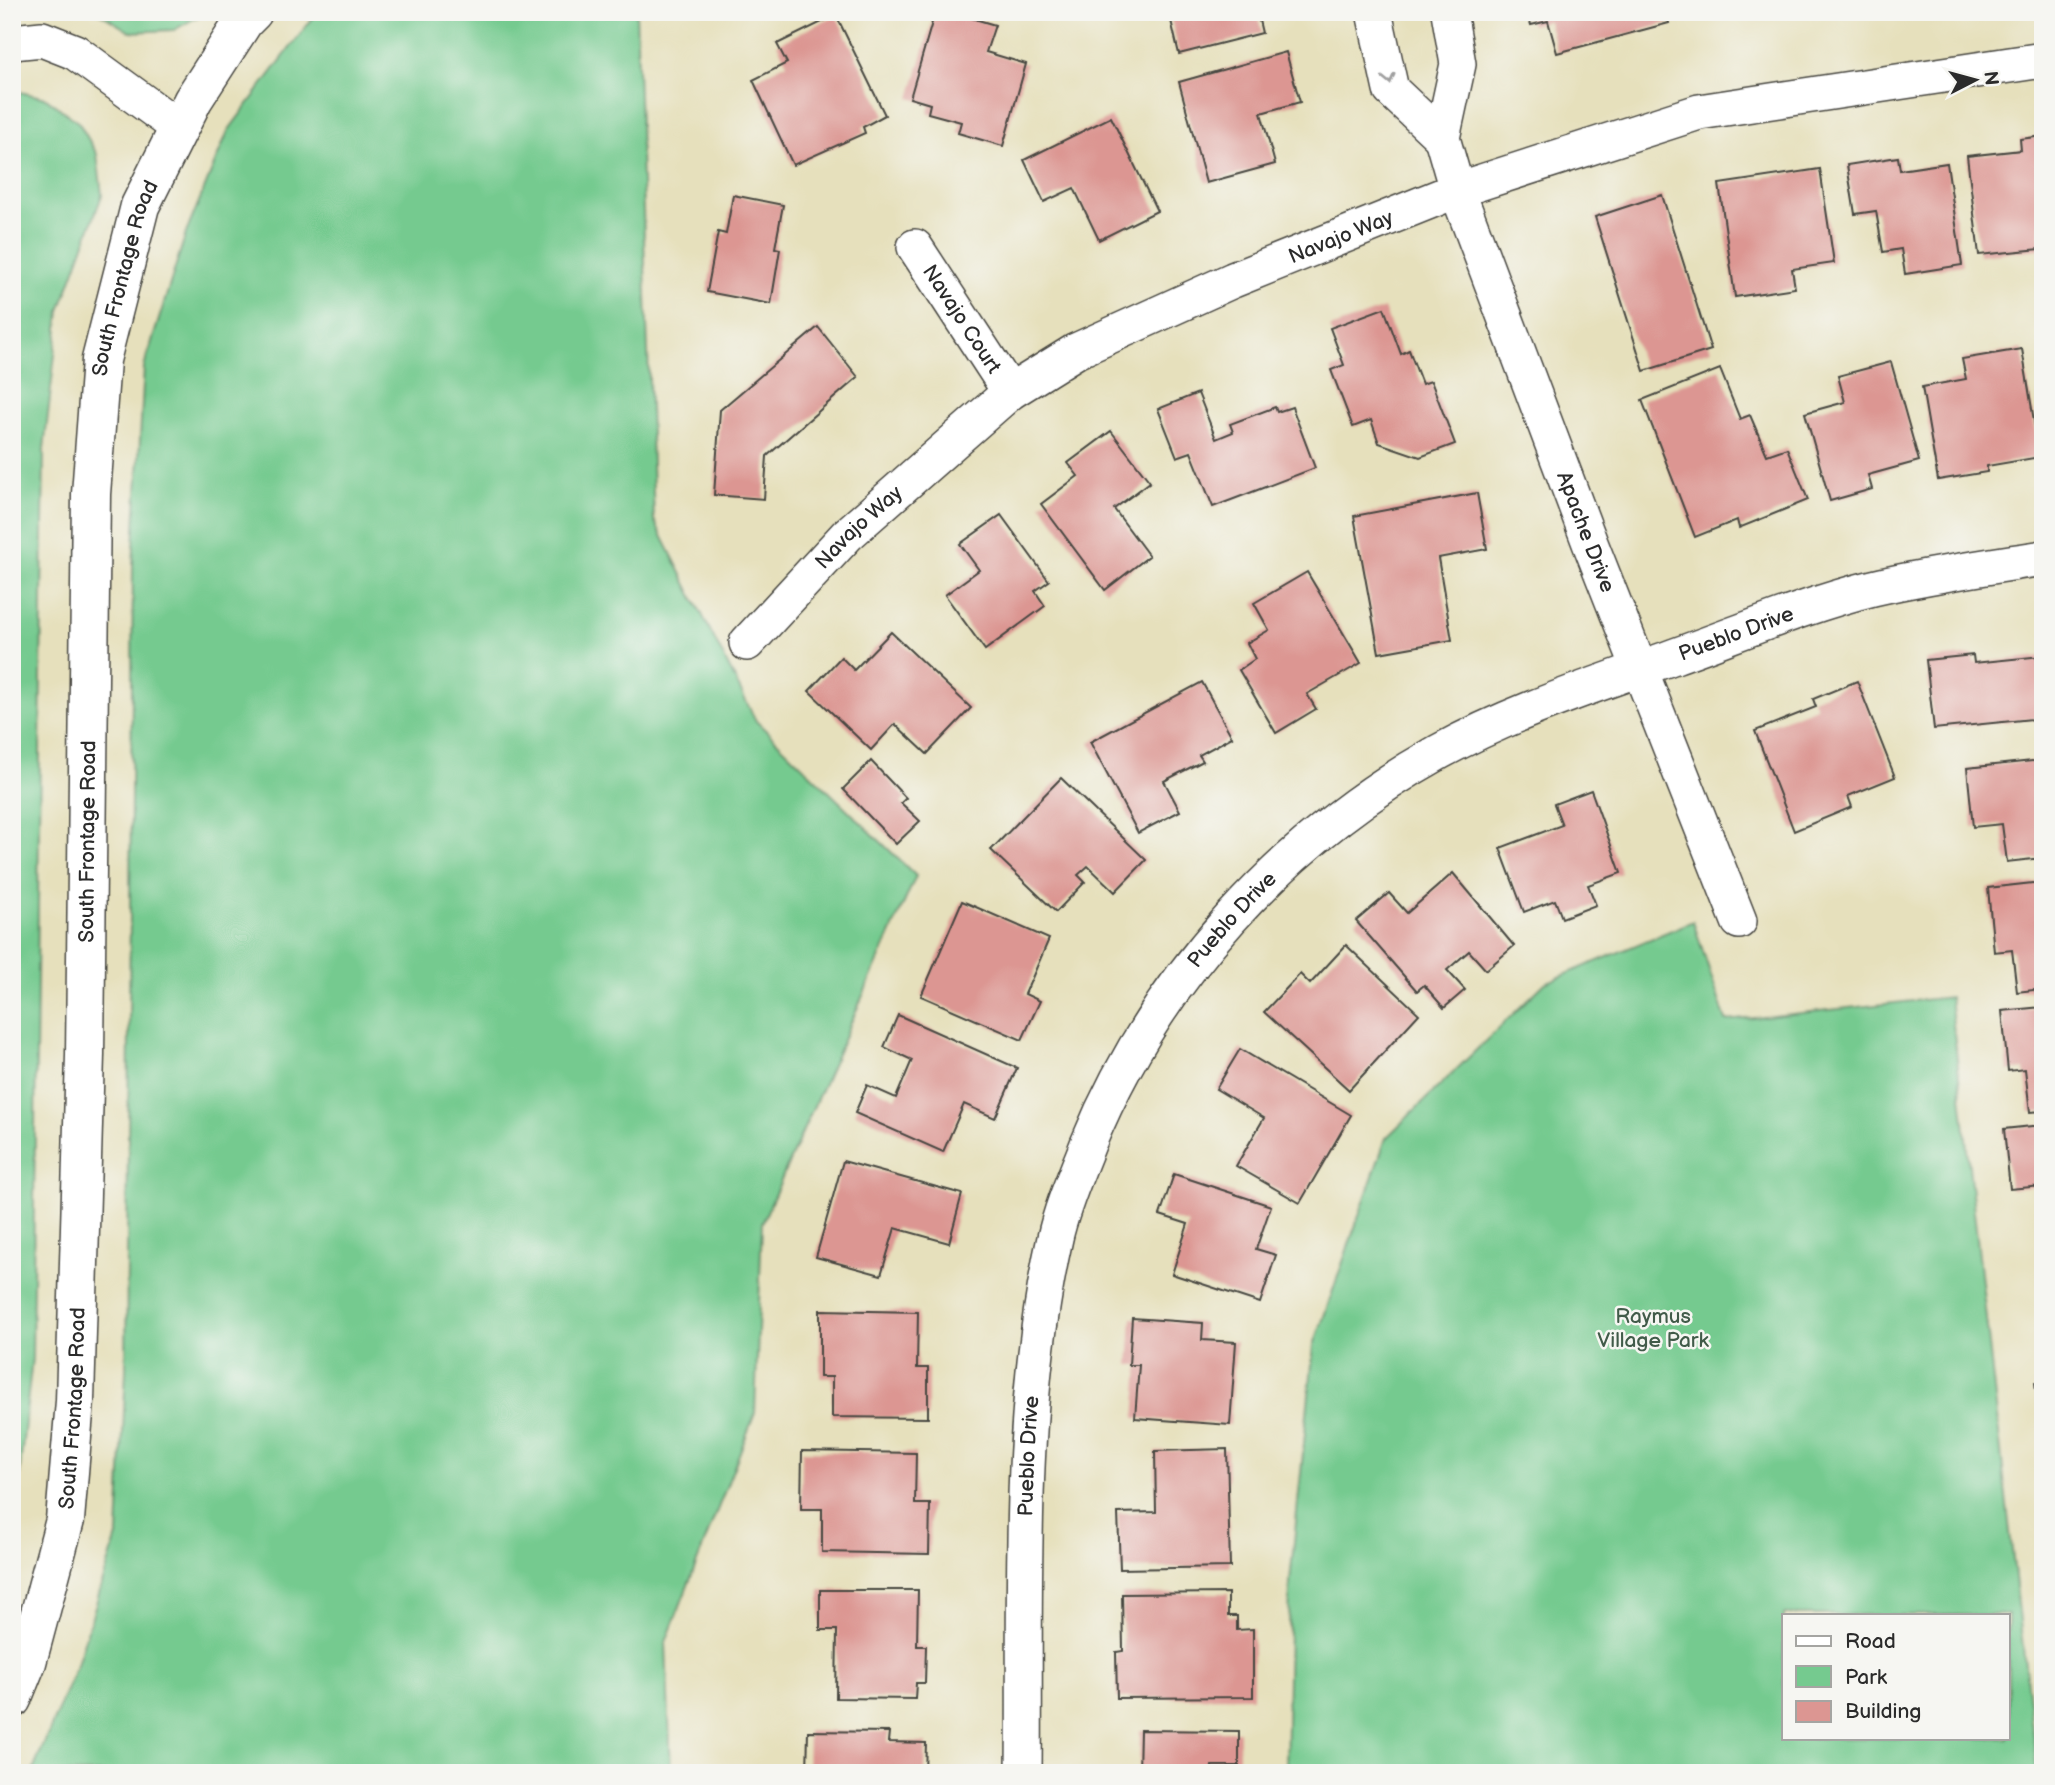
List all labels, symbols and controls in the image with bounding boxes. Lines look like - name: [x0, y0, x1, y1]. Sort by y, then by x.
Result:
- north arrow: [1940, 46, 2010, 116]
- text: N: [1978, 70, 2003, 87]
- one-way arrow: [1381, 73, 1395, 85]
- street label: South Frontage Road: [87, 176, 163, 377]
- street label: Navajo Way: [1285, 204, 1397, 269]
- street label: Navajo Court: [918, 260, 1007, 378]
- street label: Apache Drive: [1552, 468, 1621, 596]
- street label: Navajo Way: [810, 480, 908, 574]
- street label: Pueblo Drive: [1675, 601, 1797, 666]
- street label: South Frontage Road: [74, 740, 101, 943]
- street label: Pueblo Drive: [1182, 866, 1281, 972]
- park label: Raymus Village Park: [1597, 1304, 1709, 1353]
- street label: South Frontage Road: [53, 1307, 90, 1510]
- street label: Pueblo Drive: [1013, 1395, 1044, 1517]
- legend: [1782, 1614, 2010, 1740]
- text: Road: [1845, 1629, 1896, 1654]
- text: Park: [1845, 1665, 1888, 1690]
- text: Building: [1845, 1699, 1921, 1724]

